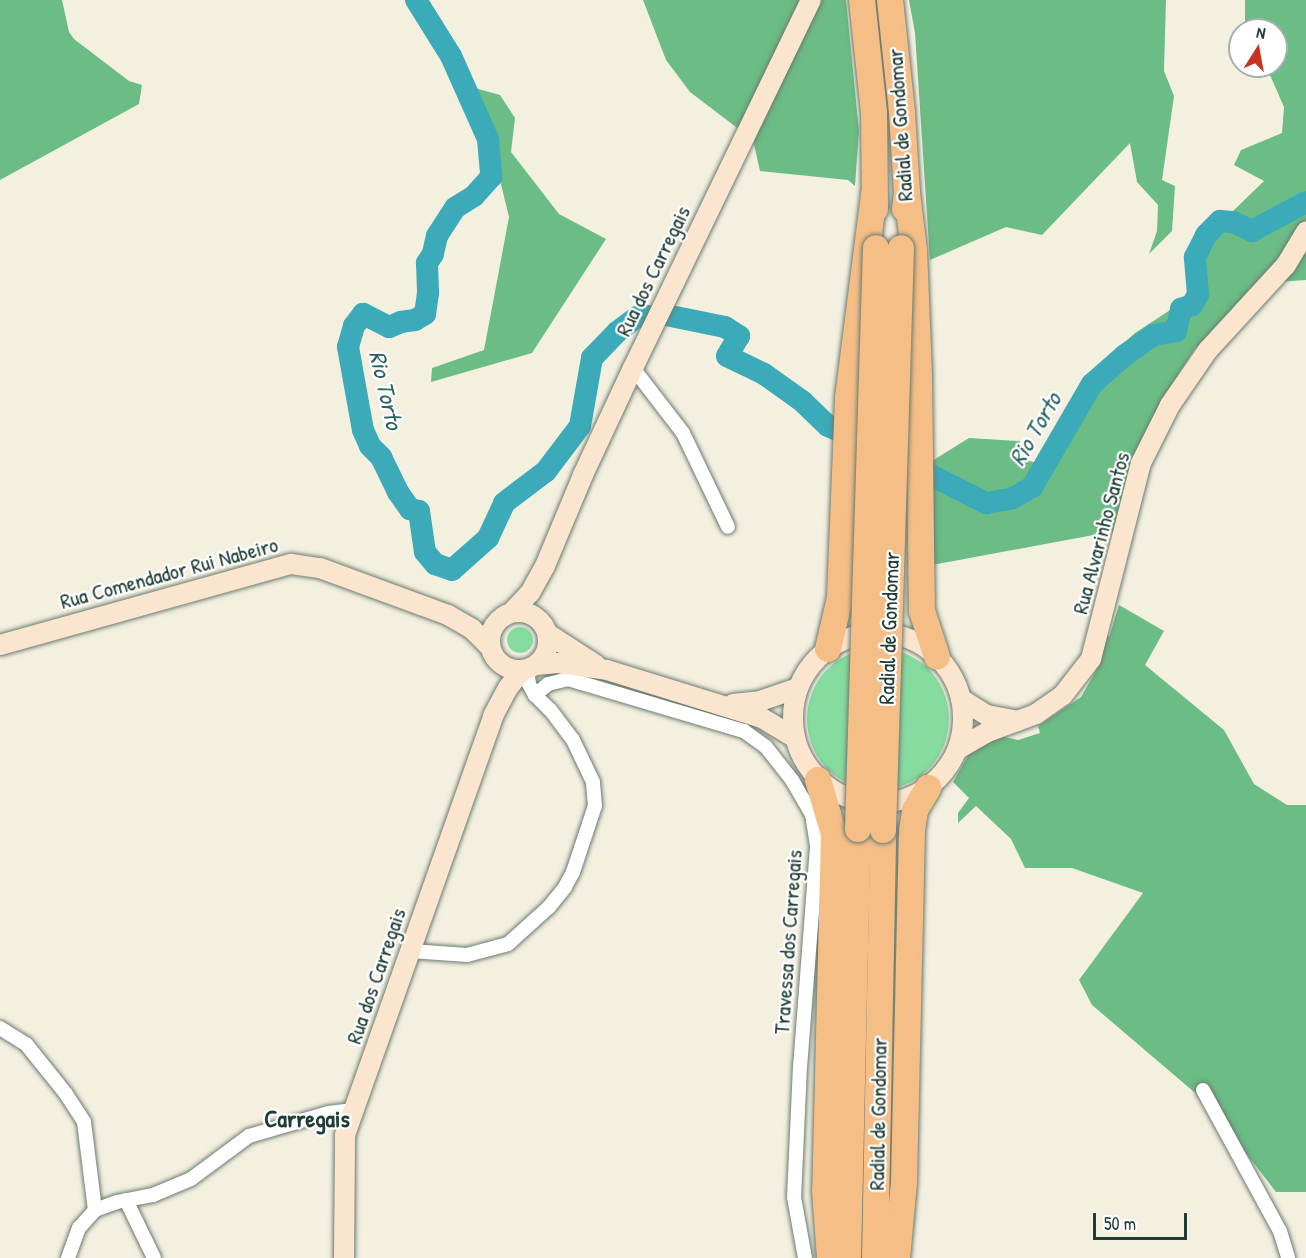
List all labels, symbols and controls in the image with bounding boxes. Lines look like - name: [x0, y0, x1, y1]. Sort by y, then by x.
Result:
- north arrow: [1228, 18, 1288, 78]
- text: N: [1255, 21, 1267, 44]
- street label: Radial de Gondomar: [881, 48, 919, 202]
- street label: Rua dos Carregais: [610, 202, 696, 340]
- water label: Rio Torto: [363, 348, 409, 432]
- water label: Rio Torto: [1003, 387, 1067, 471]
- street label: Rua Alvarinho Santos: [1067, 449, 1135, 617]
- street label: Rua Comendador Rui Nabeiro: [57, 531, 281, 615]
- street label: Radial de Gondomar: [873, 551, 905, 705]
- street label: Travessa dos Carregais: [768, 849, 808, 1035]
- street label: Rua dos Carregais: [340, 905, 412, 1047]
- street label: Radial de Gondomar: [863, 1037, 893, 1191]
- district label: Carregais: [264, 1105, 350, 1133]
- scale bar: [1096, 1201, 1190, 1239]
- text: 50 m: [1104, 1211, 1136, 1236]

